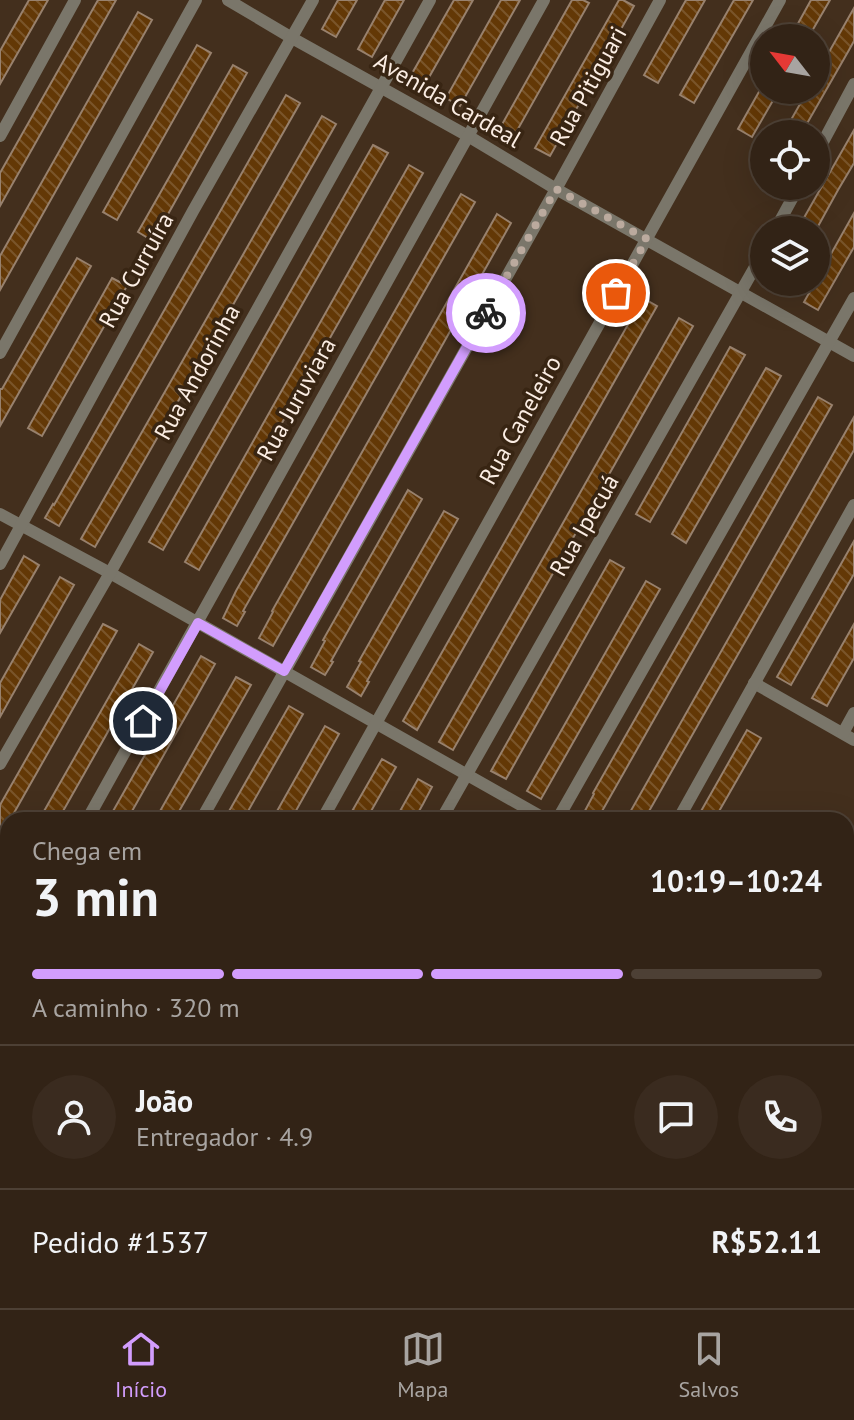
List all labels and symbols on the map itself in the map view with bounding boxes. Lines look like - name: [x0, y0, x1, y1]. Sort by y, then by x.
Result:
- street label: Rua Pitiguari: [542, 21, 634, 151]
- north arrow: [750, 24, 830, 104]
- street label: Avenida Cardeal: [369, 45, 527, 155]
- street label: Rua Curruíra: [92, 207, 180, 333]
- pin: [582, 259, 650, 327]
- courier: [446, 273, 526, 353]
- street label: Rua Andorinha: [147, 299, 247, 445]
- street label: Rua Juruviara: [249, 332, 343, 466]
- street label: Rua Caneleiro: [472, 350, 568, 490]
- street label: Rua Ipecuá: [542, 468, 626, 582]
- pin: [109, 687, 177, 755]

